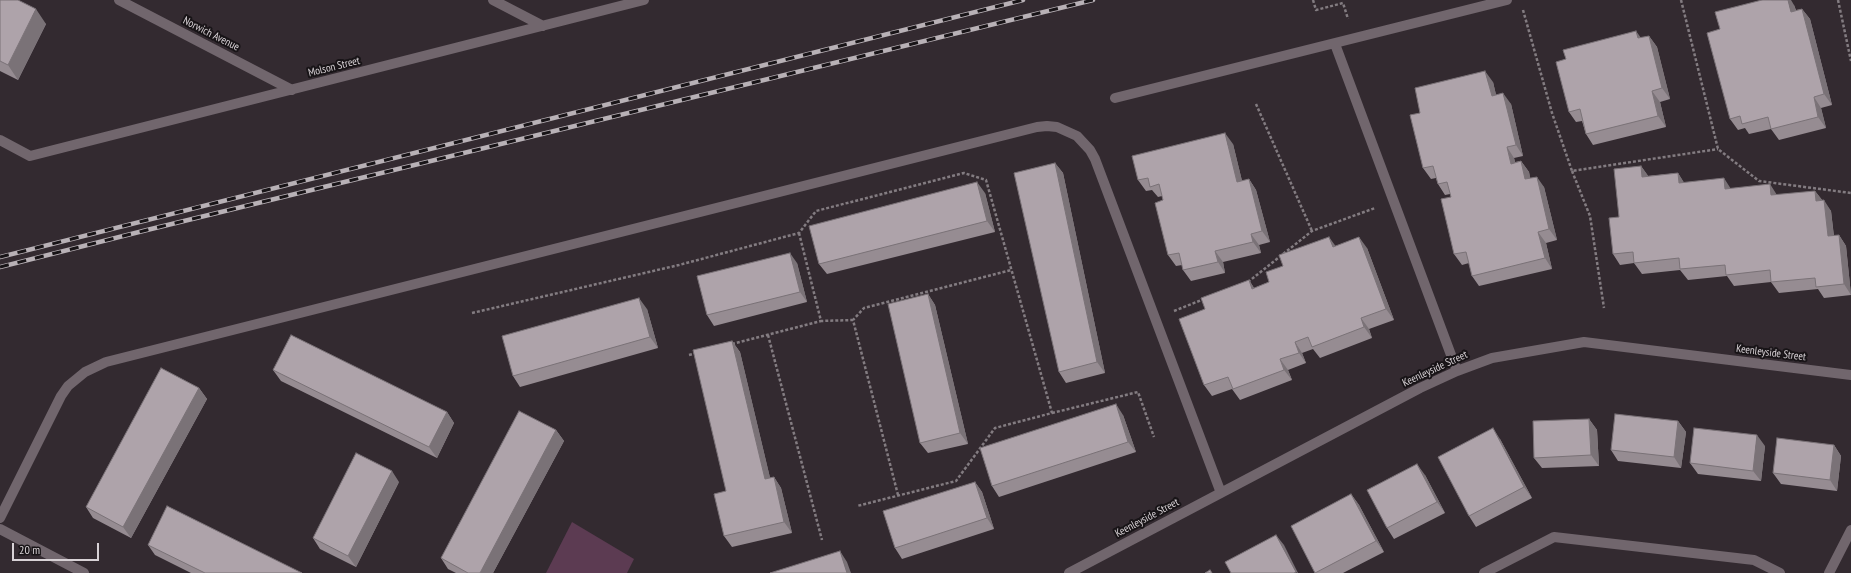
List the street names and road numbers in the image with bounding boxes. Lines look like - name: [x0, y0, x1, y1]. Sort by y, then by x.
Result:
- street label: Norwich Avenue: [181, 14, 241, 54]
- street label: Molson Street: [307, 54, 361, 80]
- street label: Keenleyside Street: [1735, 342, 1807, 364]
- street label: Keenleyside Street: [1400, 348, 1470, 390]
- street label: Keenleyside Street: [1113, 496, 1181, 540]

